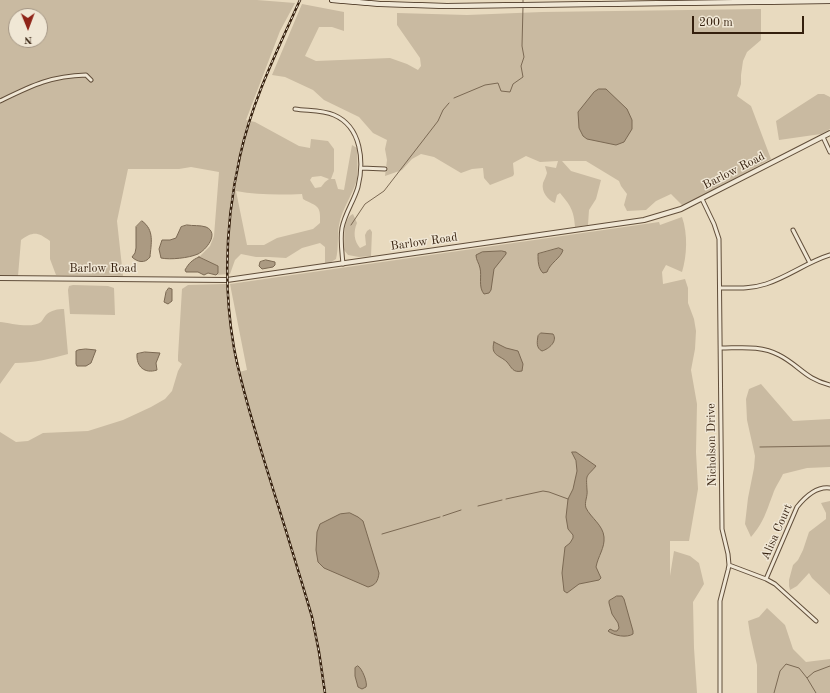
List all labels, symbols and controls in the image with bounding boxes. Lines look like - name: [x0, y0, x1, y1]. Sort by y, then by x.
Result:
- north arrow: [8, 8, 48, 48]
- scale bar: [694, 8, 806, 34]
- text: 200 m: [699, 17, 733, 29]
- text: N: [24, 34, 32, 45]
- street label: Barlow Road: [701, 149, 767, 193]
- street label: Barlow Road: [390, 230, 458, 254]
- street label: Barlow Road: [69, 262, 137, 276]
- street label: Nicholson Drive: [704, 403, 720, 487]
- street label: Alisa Court: [758, 502, 796, 562]

